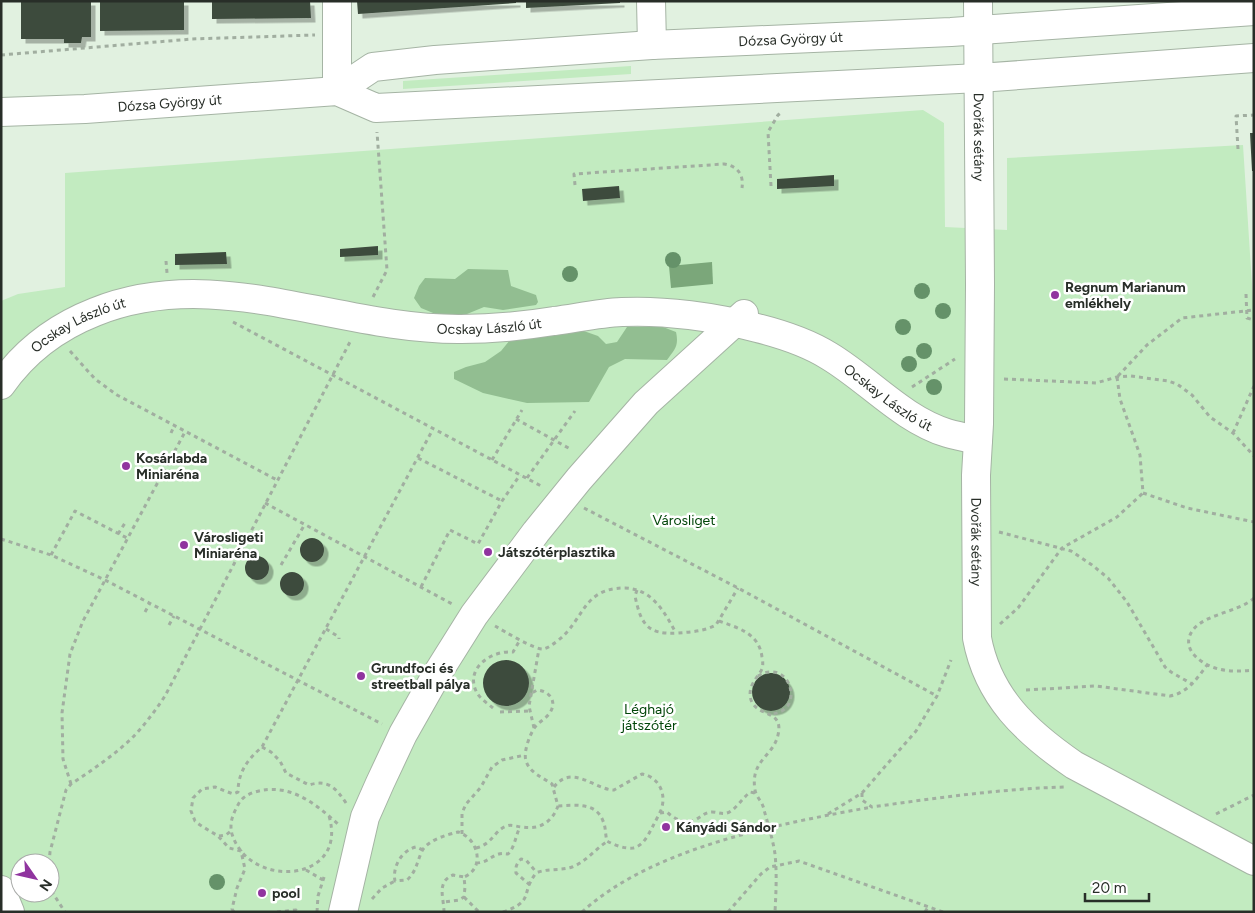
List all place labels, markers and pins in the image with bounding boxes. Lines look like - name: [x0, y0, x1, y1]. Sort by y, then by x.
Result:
- place label: Regnum Marianum emlékhely: [1065, 279, 1186, 312]
- marker: Regnum Marianum emlékhely: [1049, 289, 1061, 301]
- place label: Kosárlabda Miniaréna: [136, 450, 207, 483]
- marker: Kosárlabda Miniaréna: [120, 460, 132, 472]
- place label: Városligeti Miniaréna: [194, 529, 263, 562]
- marker: Városligeti Miniaréna: [178, 539, 190, 551]
- place label: Játszótérplasztika: [498, 544, 615, 561]
- marker: Játszótérplasztika: [482, 546, 494, 558]
- place label: Grundfoci és streetball pálya: [371, 660, 470, 693]
- marker: Grundfoci és streetball pálya: [355, 670, 367, 682]
- place label: Kányádi Sándor: [676, 819, 777, 836]
- marker: Kányádi Sándor: [660, 821, 672, 833]
- place label: pool: [272, 885, 300, 902]
- marker: pool: [256, 887, 268, 899]

